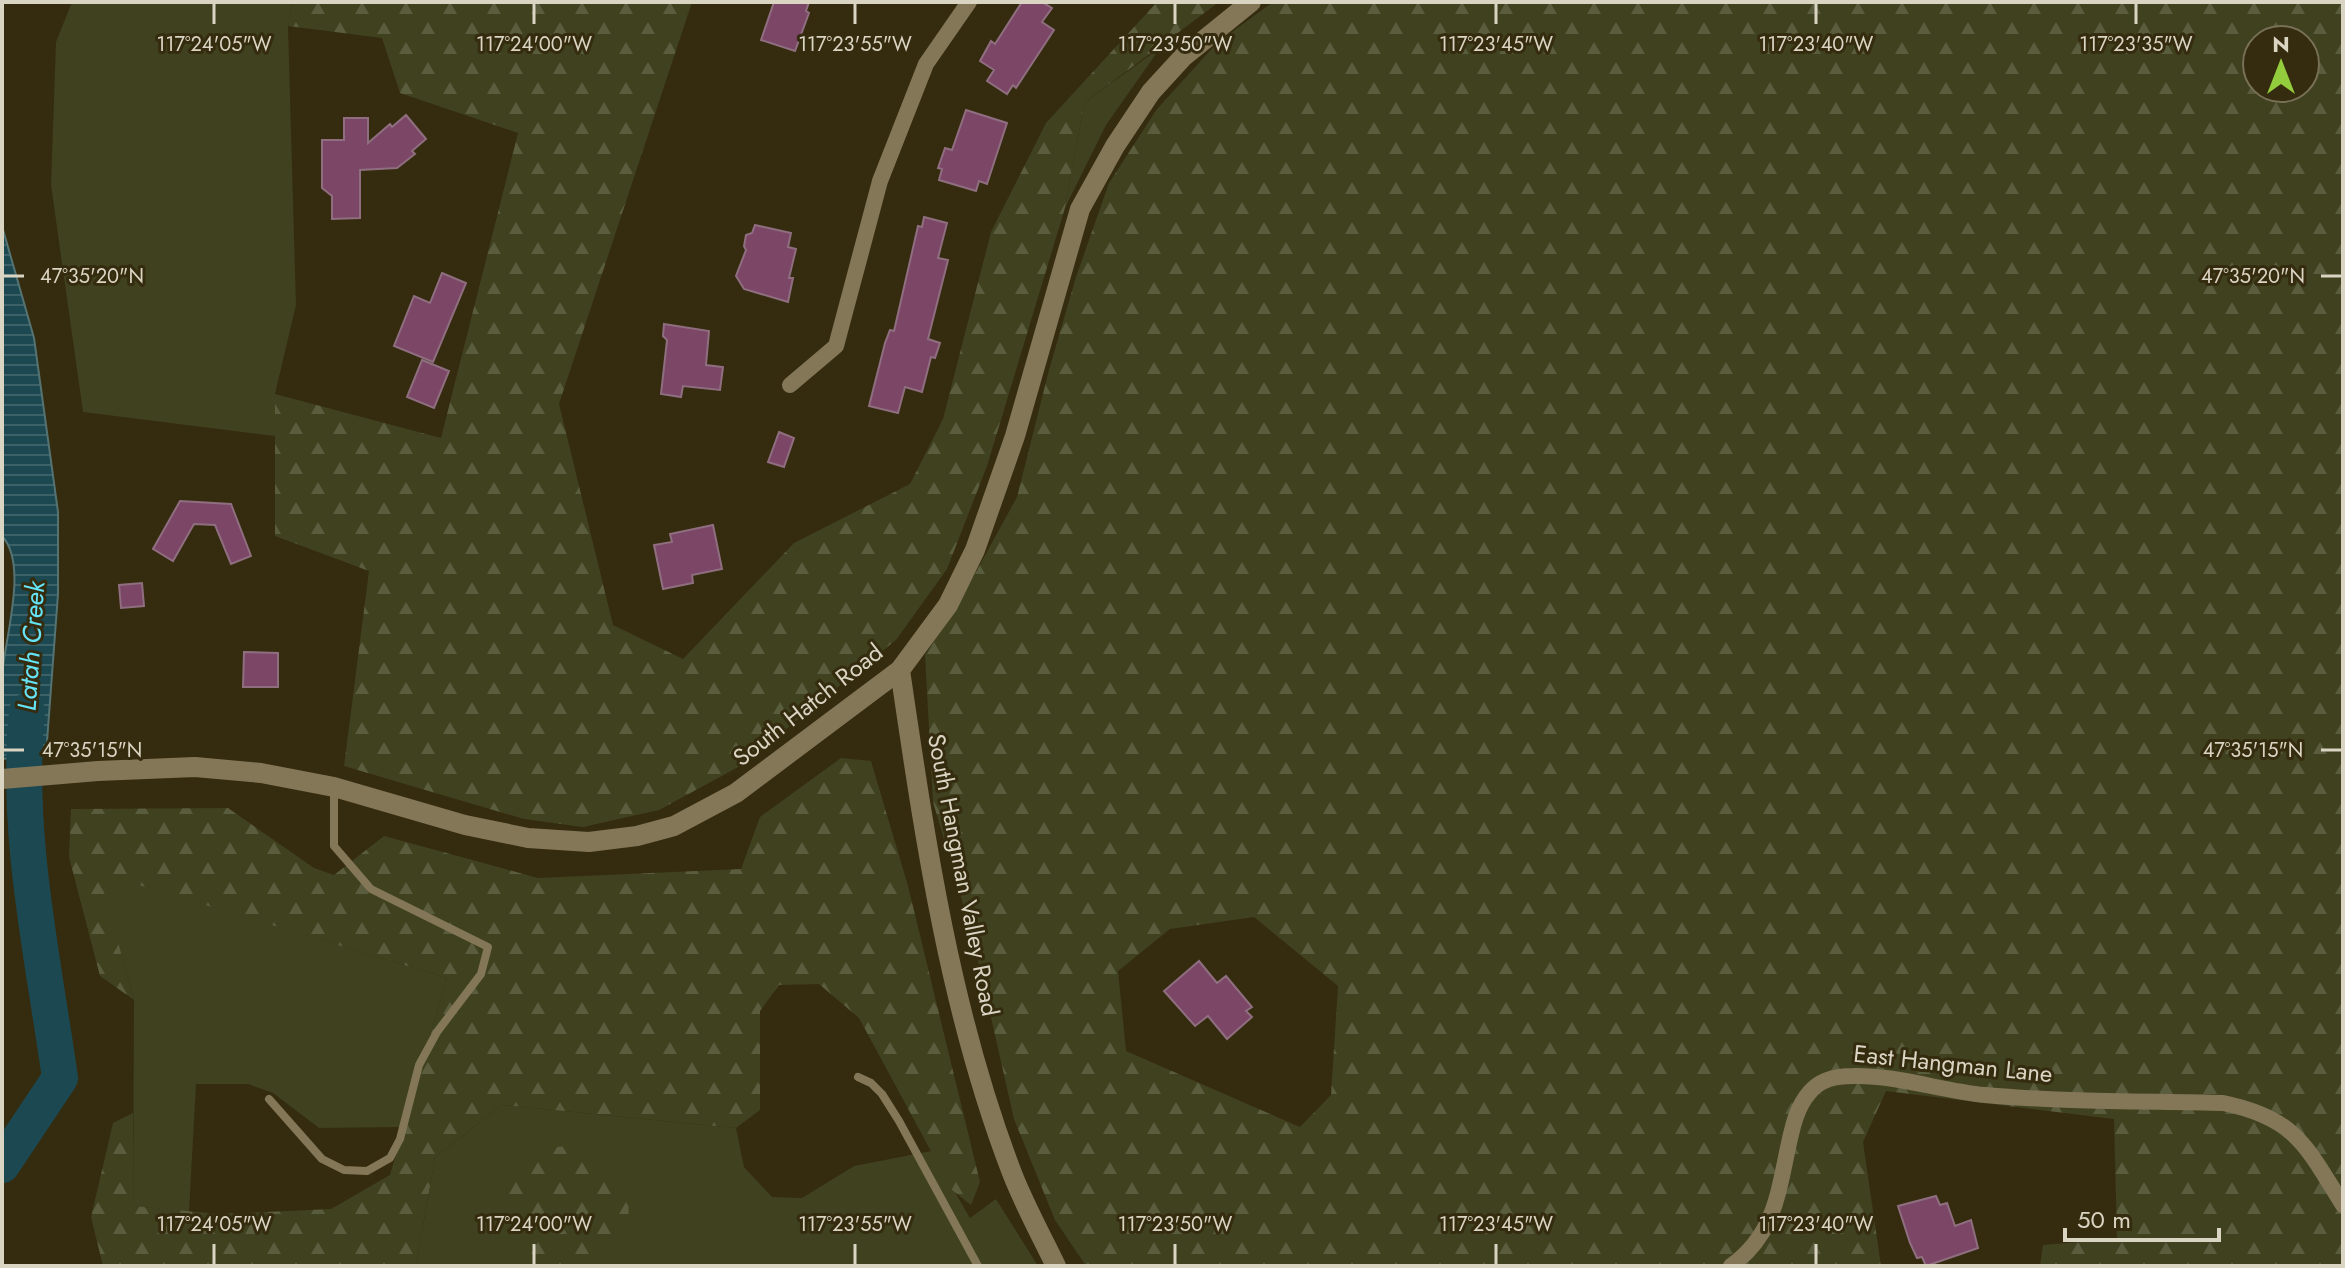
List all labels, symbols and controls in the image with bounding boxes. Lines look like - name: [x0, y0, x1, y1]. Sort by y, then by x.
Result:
- north arrow: [2241, 24, 2321, 104]
- text: N: [2272, 28, 2290, 60]
- text: 117°24'05"W: [156, 30, 272, 59]
- text: 117°24'00"W: [476, 30, 592, 59]
- text: 117°23'55"W: [798, 30, 912, 59]
- text: 117°23'50"W: [1118, 30, 1232, 59]
- text: 117°23'45"W: [1439, 30, 1553, 59]
- text: 117°23'40"W: [1759, 30, 1874, 59]
- text: 117°23'35"W: [2079, 30, 2193, 59]
- text: 47°35'20"N: [40, 262, 144, 291]
- text: 47°35'20"N: [2201, 262, 2305, 291]
- water label: Latah Creek: [8, 578, 55, 712]
- street label: South Hatch Road: [725, 635, 890, 774]
- street label: South Hangman Valley Road: [919, 731, 1008, 1019]
- text: 47°35'15"N: [42, 736, 142, 765]
- text: 47°35'15"N: [2203, 736, 2303, 765]
- street label: East Hangman Lane: [1852, 1036, 2054, 1091]
- scale bar: [2065, 1192, 2219, 1242]
- text: 50 m: [2077, 1202, 2131, 1237]
- text: 117°24'05"W: [156, 1210, 272, 1239]
- text: 117°24'00"W: [476, 1210, 592, 1239]
- text: 117°23'55"W: [798, 1210, 912, 1239]
- text: 117°23'50"W: [1118, 1210, 1232, 1239]
- text: 117°23'45"W: [1439, 1210, 1553, 1239]
- text: 117°23'40"W: [1759, 1210, 1874, 1239]

